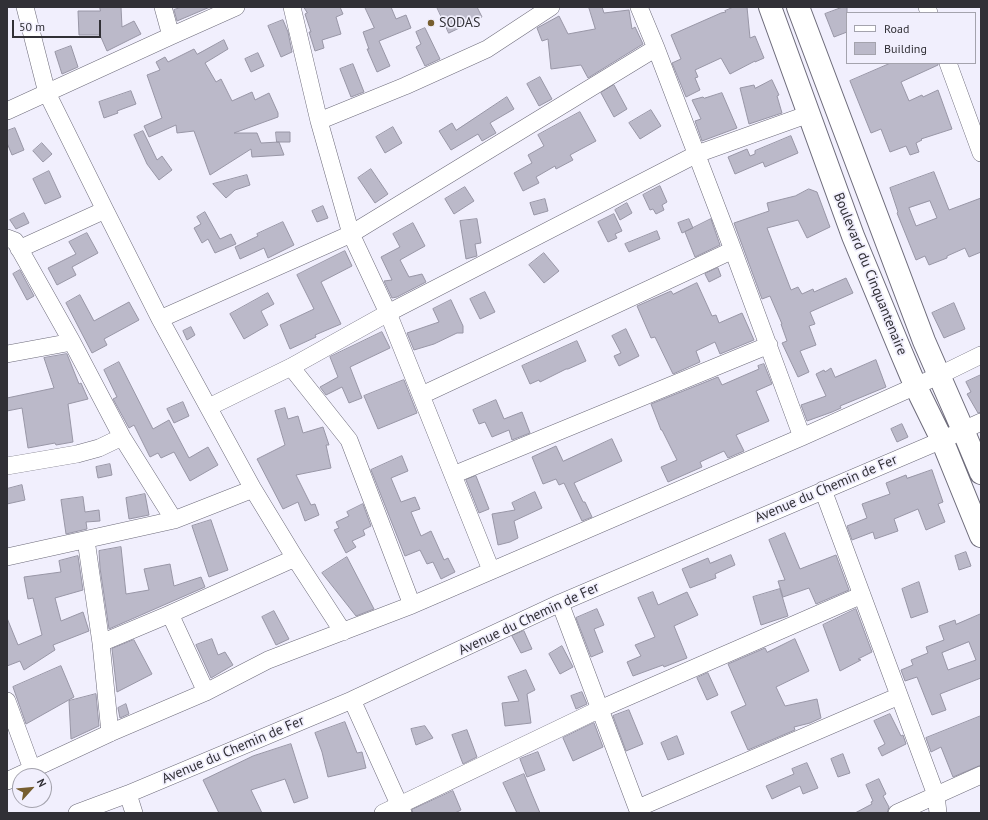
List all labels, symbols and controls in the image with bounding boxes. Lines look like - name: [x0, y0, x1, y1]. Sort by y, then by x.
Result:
- scale bar: [14, 12, 103, 38]
- legend: [846, 12, 976, 64]
- place label: SODAS: [439, 15, 480, 31]
- marker: SODAS: [426, 18, 436, 28]
- text: 50 m: [19, 19, 45, 34]
- text: Road: [884, 21, 909, 36]
- text: Building: [884, 41, 927, 56]
- street label: Boulevard du Cinquantenaire: [830, 190, 910, 358]
- street label: Avenue du Chemin de Fer: [752, 451, 900, 527]
- street label: Avenue du Chemin de Fer: [456, 579, 602, 659]
- street label: Avenue du Chemin de Fer: [159, 712, 307, 788]
- north arrow: [12, 768, 52, 808]
- text: N: [34, 777, 50, 789]

